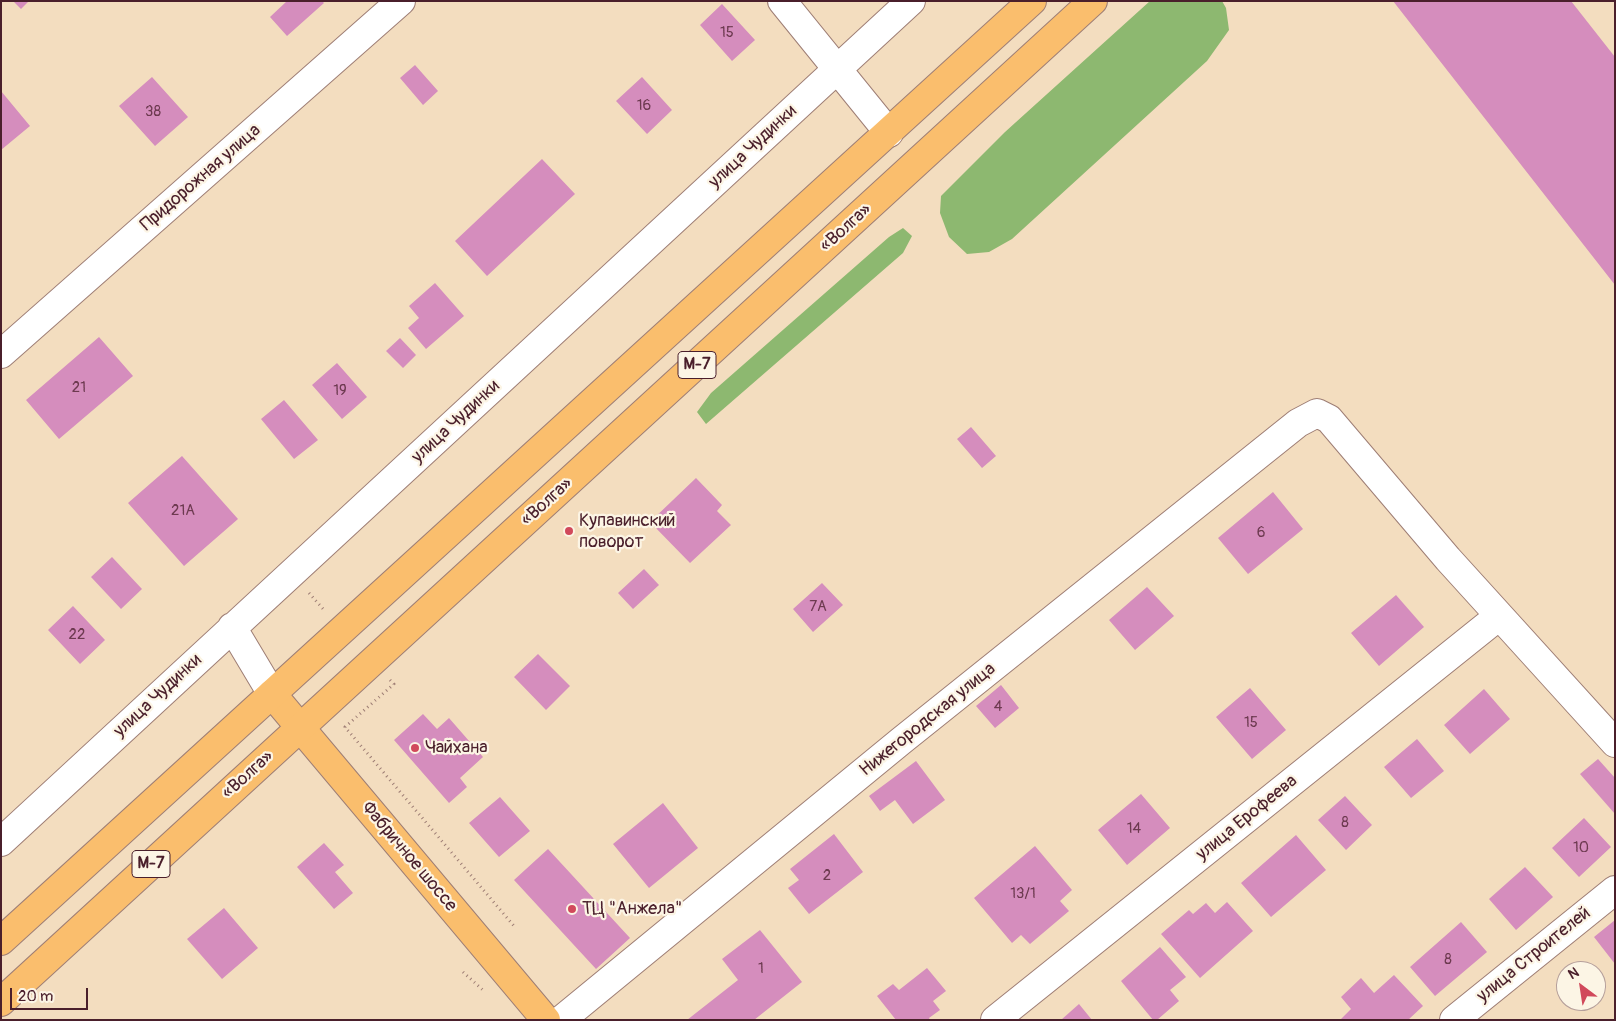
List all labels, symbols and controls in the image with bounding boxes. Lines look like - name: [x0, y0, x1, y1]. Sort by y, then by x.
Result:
- house number: 15: [720, 24, 734, 42]
- house number: 16: [637, 97, 651, 115]
- street label: улица Чудинки: [705, 101, 801, 193]
- house number: 38: [145, 103, 161, 121]
- street label: Придорожная улица: [137, 120, 265, 236]
- street label: «Волга»: [816, 199, 876, 257]
- road number: М-7: [678, 352, 716, 378]
- street label: улица Чудинки: [408, 376, 504, 468]
- house number: 21: [72, 379, 86, 397]
- house number: 19: [333, 382, 347, 400]
- street label: «Волга»: [517, 473, 577, 531]
- house number: 21А: [171, 502, 195, 520]
- place label: Купавинский поворот: [579, 510, 675, 552]
- house number: 6: [1257, 524, 1265, 542]
- marker: Купавинский поворот: [563, 525, 575, 537]
- house number: 7А: [809, 598, 827, 616]
- house number: 22: [69, 626, 85, 644]
- street label: улица Чудинки: [110, 650, 206, 742]
- street label: Нижегородская улица: [856, 659, 1000, 781]
- house number: 4: [994, 698, 1002, 716]
- house number: 15: [1244, 714, 1258, 732]
- place label: Чайхана: [425, 737, 488, 759]
- marker: Чайхана: [409, 742, 421, 754]
- street label: «Волга»: [218, 746, 278, 804]
- street label: улица Ерофеева: [1192, 771, 1302, 865]
- street label: Фабричное шоссе: [357, 798, 461, 916]
- house number: 8: [1341, 814, 1349, 832]
- house number: 14: [1127, 820, 1141, 838]
- house number: 10: [1573, 839, 1589, 857]
- road number: М-7: [132, 851, 170, 878]
- house number: 2: [823, 867, 831, 885]
- house number: 13/1: [1010, 885, 1036, 903]
- place label: ТЦ "Анжела": [582, 898, 682, 920]
- marker: ТЦ "Анжела": [566, 903, 578, 915]
- street label: улица Строителей: [1473, 903, 1595, 1007]
- house number: 8: [1444, 951, 1452, 969]
- house number: 1: [758, 960, 764, 978]
- north arrow: [1556, 961, 1606, 1011]
- text: N: [1565, 964, 1582, 983]
- scale bar: [12, 978, 90, 1010]
- text: 20 m: [18, 987, 53, 1006]

